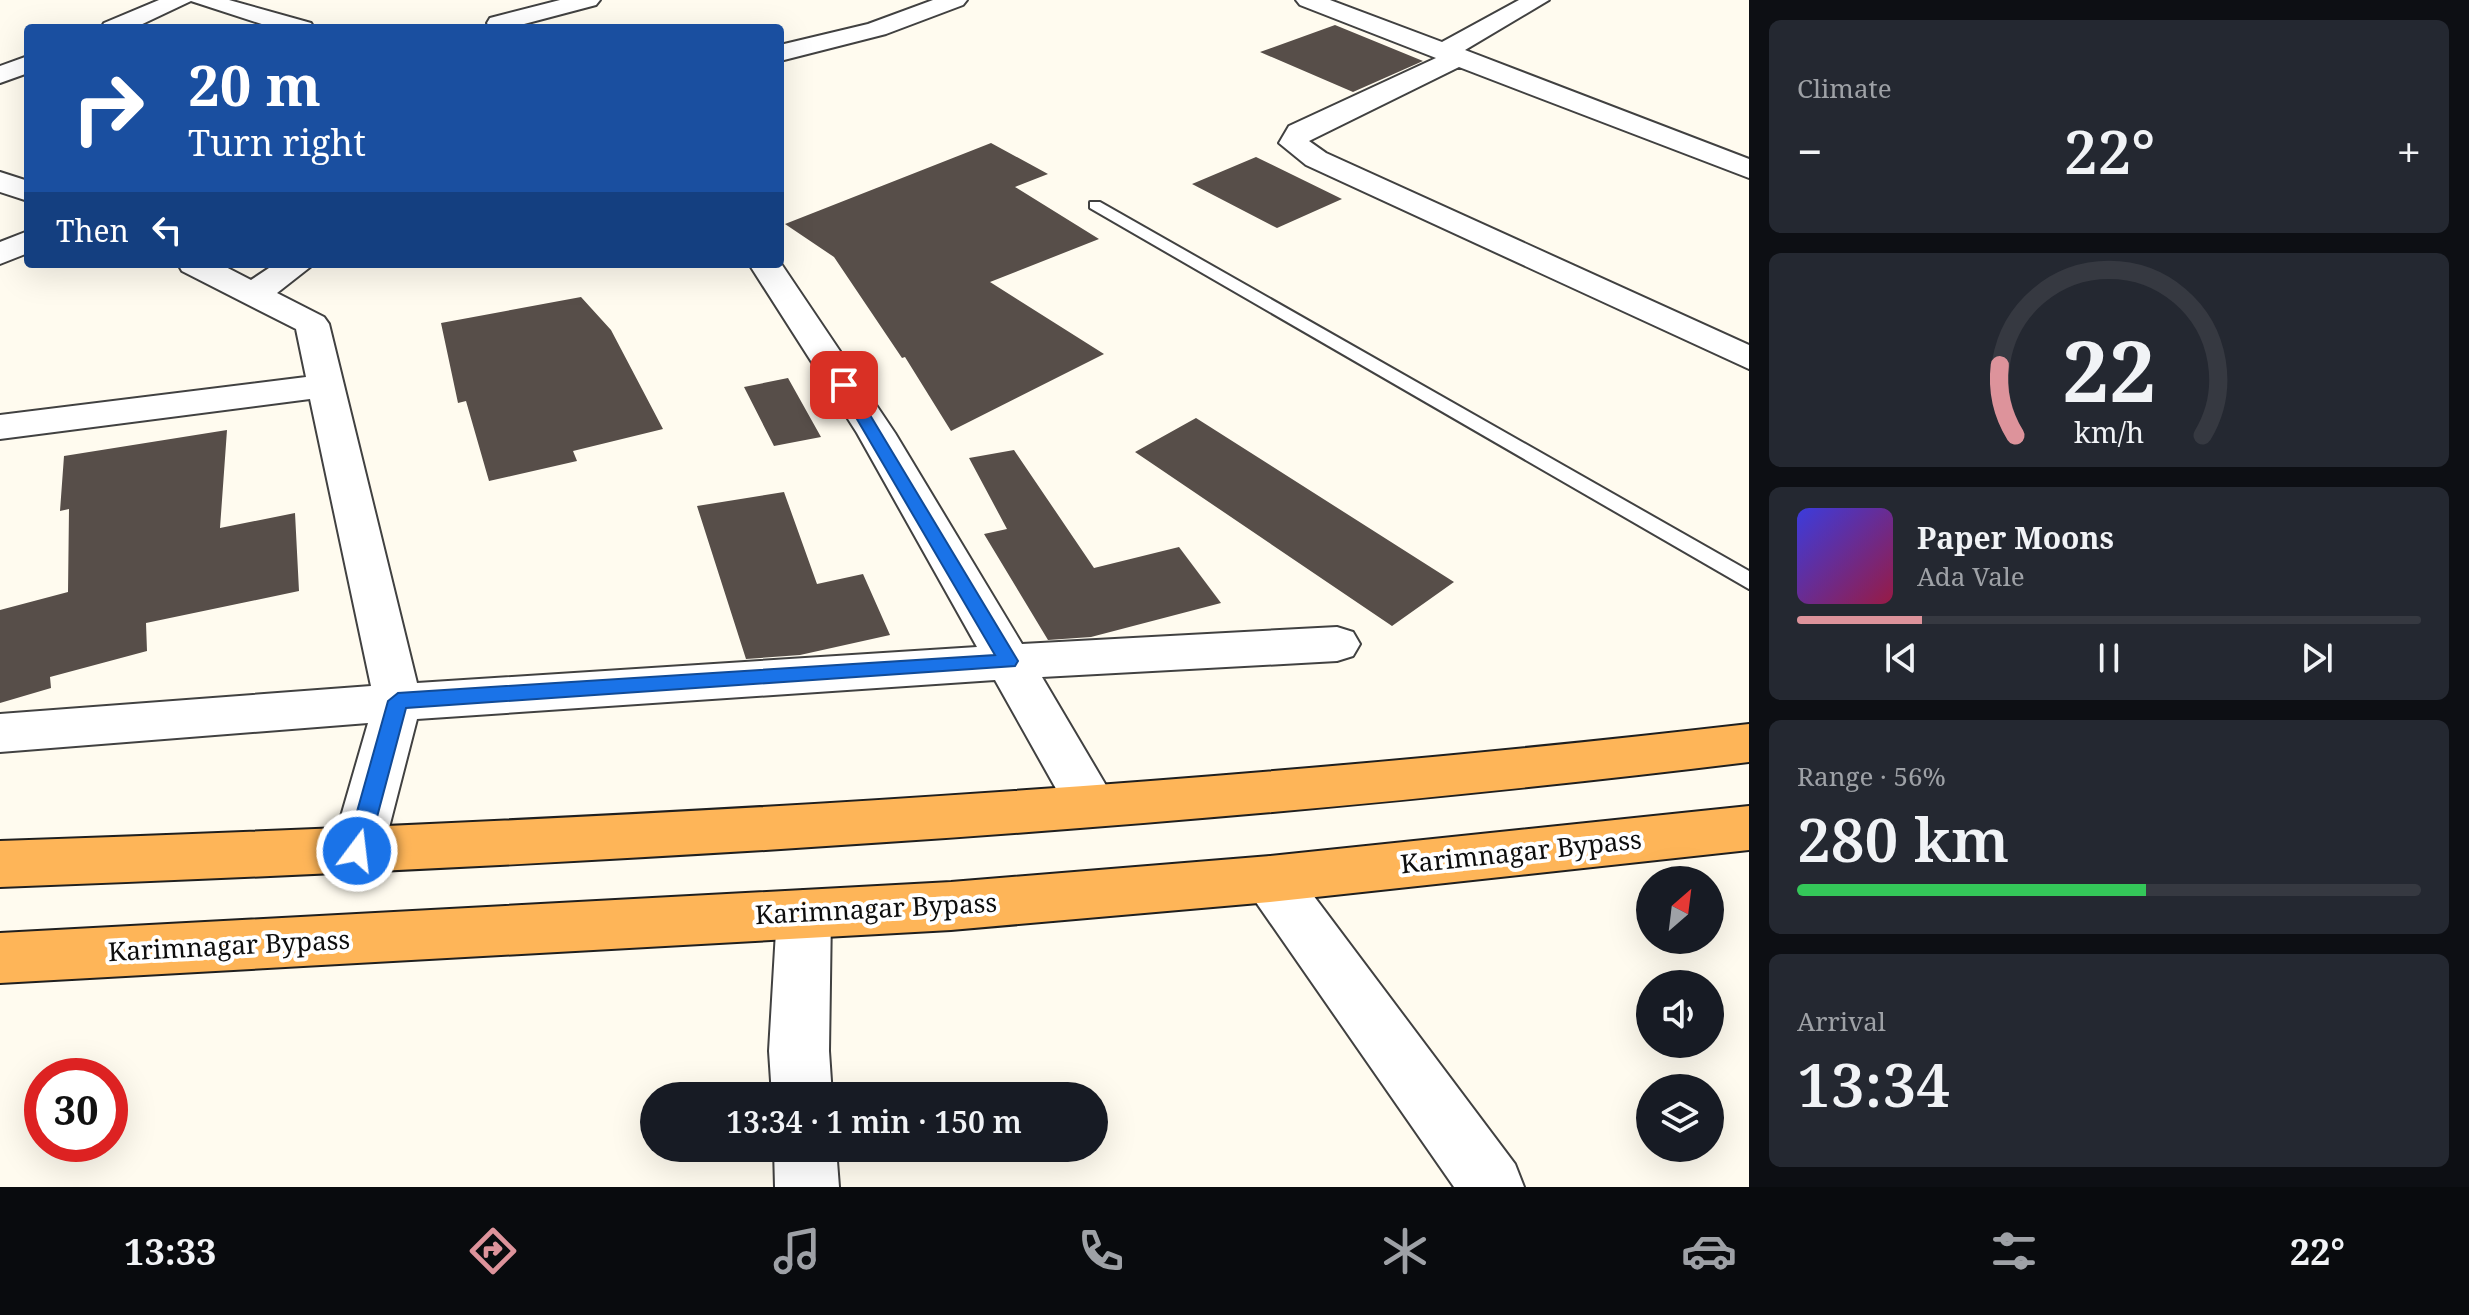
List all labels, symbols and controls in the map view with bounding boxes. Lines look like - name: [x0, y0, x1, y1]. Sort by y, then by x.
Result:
- text: 20 m: [188, 46, 321, 122]
- icon: right: [56, 56, 160, 160]
- text: Climate: [1797, 70, 1892, 106]
- text: 22°: [2064, 110, 2155, 192]
- text: Turn right: [188, 118, 366, 167]
- text: −: [1797, 121, 1822, 181]
- text: +: [2396, 121, 2421, 181]
- icon: left: [145, 208, 189, 252]
- text: Then: [56, 210, 129, 251]
- text: 22: [2062, 313, 2156, 426]
- pin: [810, 351, 878, 419]
- icon: arrive: [822, 363, 866, 407]
- text: km/h: [2074, 412, 2144, 451]
- text: Paper Moons: [1917, 517, 2114, 558]
- text: Ada Vale: [1917, 558, 2025, 594]
- icon: previous: [1879, 636, 1923, 680]
- icon: pause: [2087, 636, 2131, 680]
- icon: next: [2295, 636, 2339, 680]
- text: Range · 56%: [1797, 758, 1946, 794]
- text: 280 km: [1797, 798, 2009, 880]
- position arrow: [315, 809, 399, 893]
- street label: Karimnagar Bypass: [1399, 820, 1643, 882]
- north arrow: [1636, 866, 1724, 954]
- map controls: [1636, 866, 1724, 1162]
- street label: Karimnagar Bypass: [754, 884, 998, 932]
- street label: Karimnagar Bypass: [107, 921, 351, 969]
- button: sound: [1636, 970, 1724, 1058]
- text: Arrival: [1797, 1003, 1886, 1039]
- text: 13:34: [1797, 1043, 1950, 1125]
- speed limit sign: 30: [24, 1058, 128, 1162]
- button: layers: [1636, 1074, 1724, 1162]
- text: 13:34 · 1 min · 150 m: [726, 1101, 1022, 1142]
- icon: directions: [465, 1223, 521, 1279]
- icon: music: [769, 1223, 825, 1279]
- icon: phone: [1073, 1223, 1129, 1279]
- icon: climate: [1377, 1223, 1433, 1279]
- icon: car: [1681, 1223, 1737, 1279]
- icon: filters: [1986, 1223, 2042, 1279]
- text: 13:33: [124, 1227, 216, 1276]
- text: 22°: [2290, 1227, 2345, 1276]

